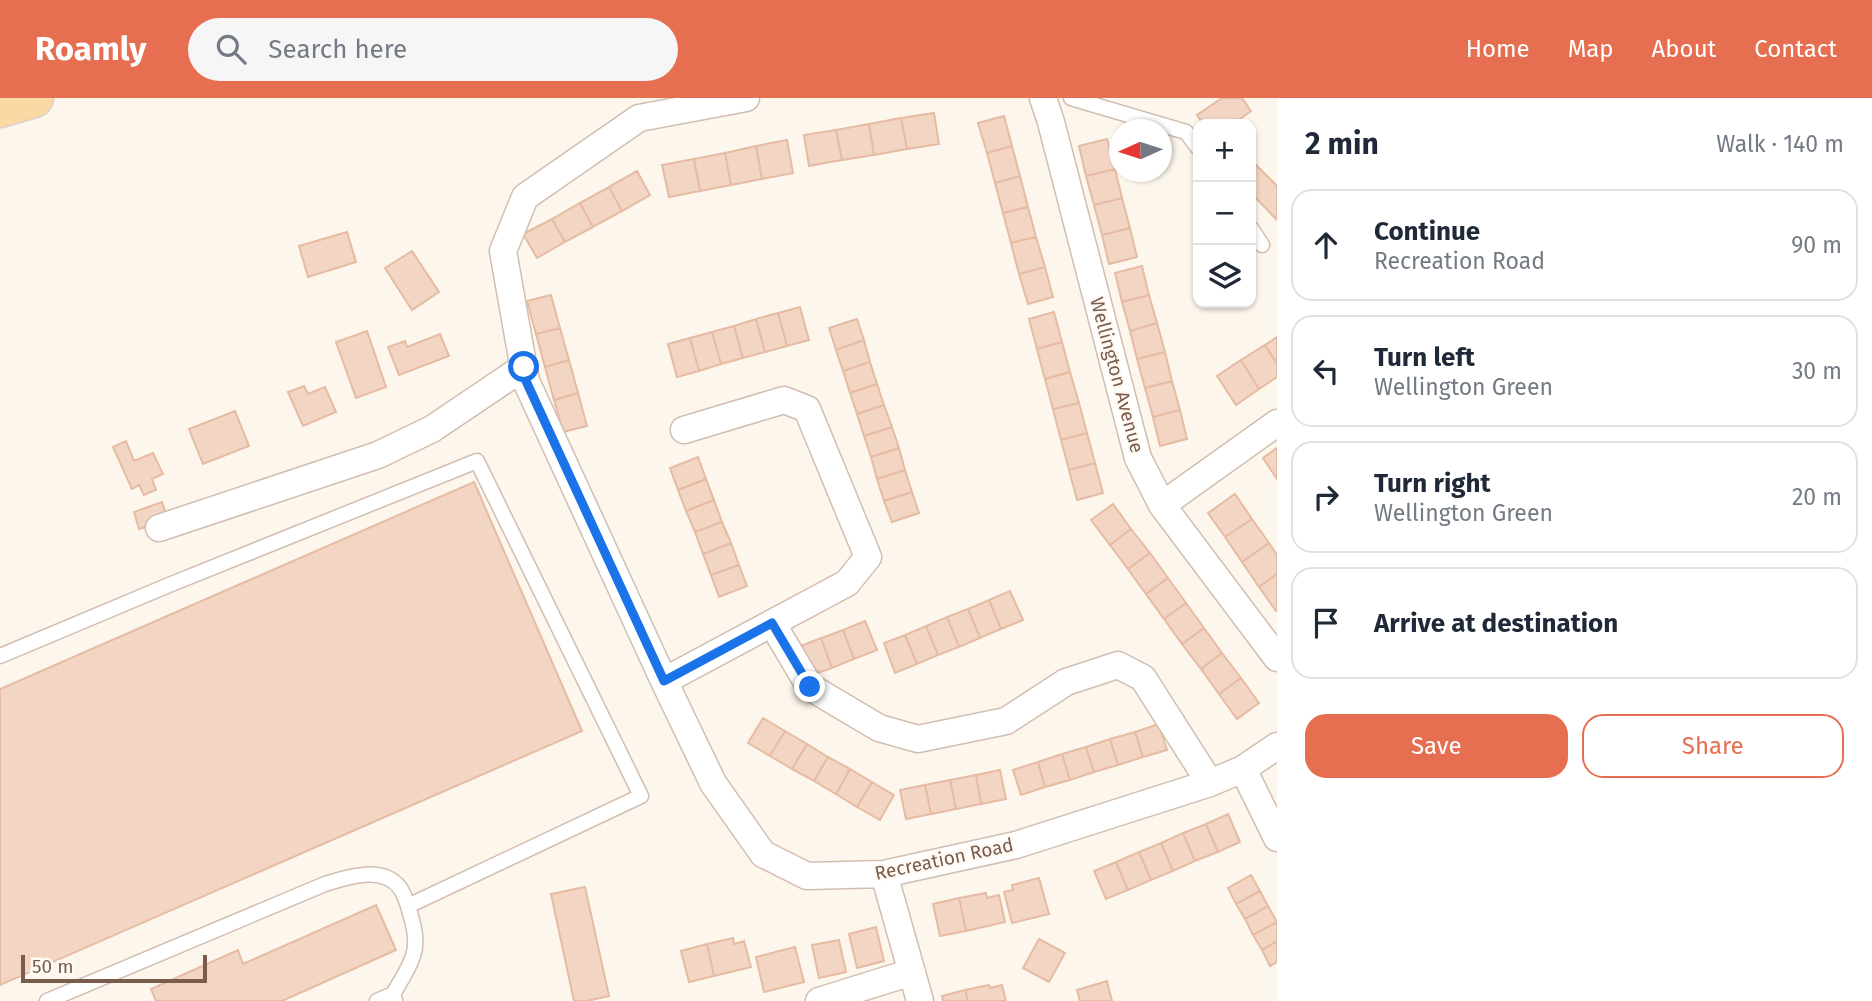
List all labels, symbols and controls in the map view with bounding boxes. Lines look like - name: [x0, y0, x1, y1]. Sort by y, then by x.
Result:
- search box: [188, 18, 678, 81]
- text: Roamly: [35, 29, 146, 69]
- icon: search: [212, 30, 250, 68]
- text: Search here: [268, 34, 407, 65]
- text: Home: [1466, 35, 1530, 63]
- text: Map: [1568, 35, 1614, 63]
- text: About: [1652, 35, 1716, 63]
- text: Contact: [1754, 35, 1837, 63]
- north arrow: [1109, 119, 1172, 182]
- map controls: [1193, 119, 1256, 308]
- button: +: [1193, 119, 1256, 182]
- text: 2 min: [1305, 126, 1379, 162]
- text: Walk · 140 m: [1716, 130, 1844, 158]
- button: −: [1193, 182, 1256, 245]
- text: Continue: [1374, 216, 1480, 247]
- icon: ahead: [1307, 226, 1345, 264]
- text: 90 m: [1791, 231, 1842, 259]
- button: layers: [1193, 245, 1256, 308]
- text: Recreation Road: [1374, 247, 1545, 275]
- street label: Wellington Avenue: [1085, 295, 1149, 455]
- text: Turn left: [1374, 342, 1475, 373]
- route start: [508, 351, 539, 382]
- icon: left: [1307, 352, 1345, 390]
- text: 30 m: [1792, 357, 1842, 385]
- text: Wellington Green: [1374, 373, 1553, 401]
- text: Turn right: [1374, 468, 1491, 499]
- icon: right: [1307, 478, 1345, 516]
- text: 20 m: [1792, 483, 1842, 511]
- text: Wellington Green: [1374, 499, 1553, 527]
- icon: arrive: [1307, 604, 1345, 642]
- text: Arrive at destination: [1374, 608, 1618, 639]
- route end: [794, 671, 825, 702]
- button: Save: [1305, 714, 1568, 778]
- button: Share: [1582, 714, 1844, 778]
- street label: Recreation Road: [873, 833, 1015, 885]
- scale bar: [21, 952, 206, 984]
- text: 50 m: [32, 955, 73, 978]

